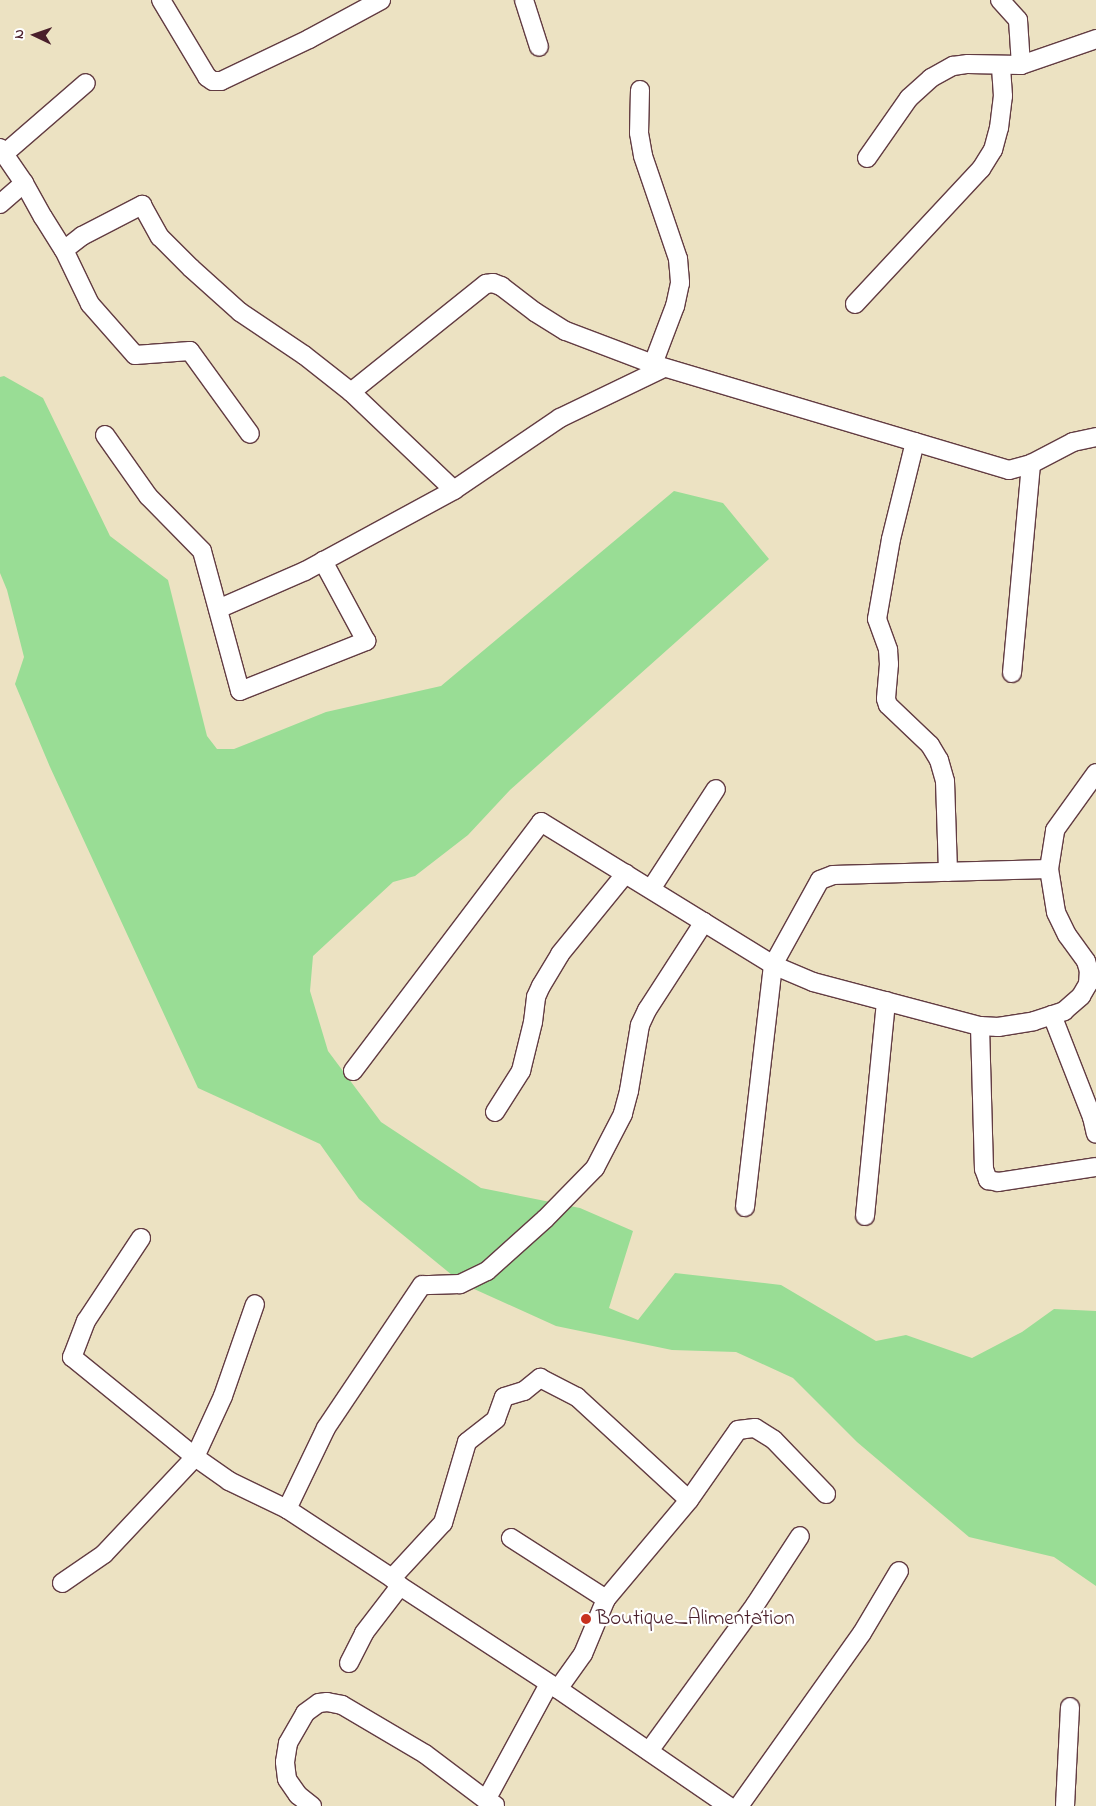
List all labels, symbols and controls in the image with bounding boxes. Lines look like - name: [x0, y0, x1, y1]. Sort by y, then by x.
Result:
- north arrow: [10, 10, 60, 60]
- text: N: [9, 29, 30, 39]
- place label: Boutique_Alimentation: [596, 1606, 795, 1632]
- marker: Boutique_Alimentation: [580, 1613, 592, 1625]

